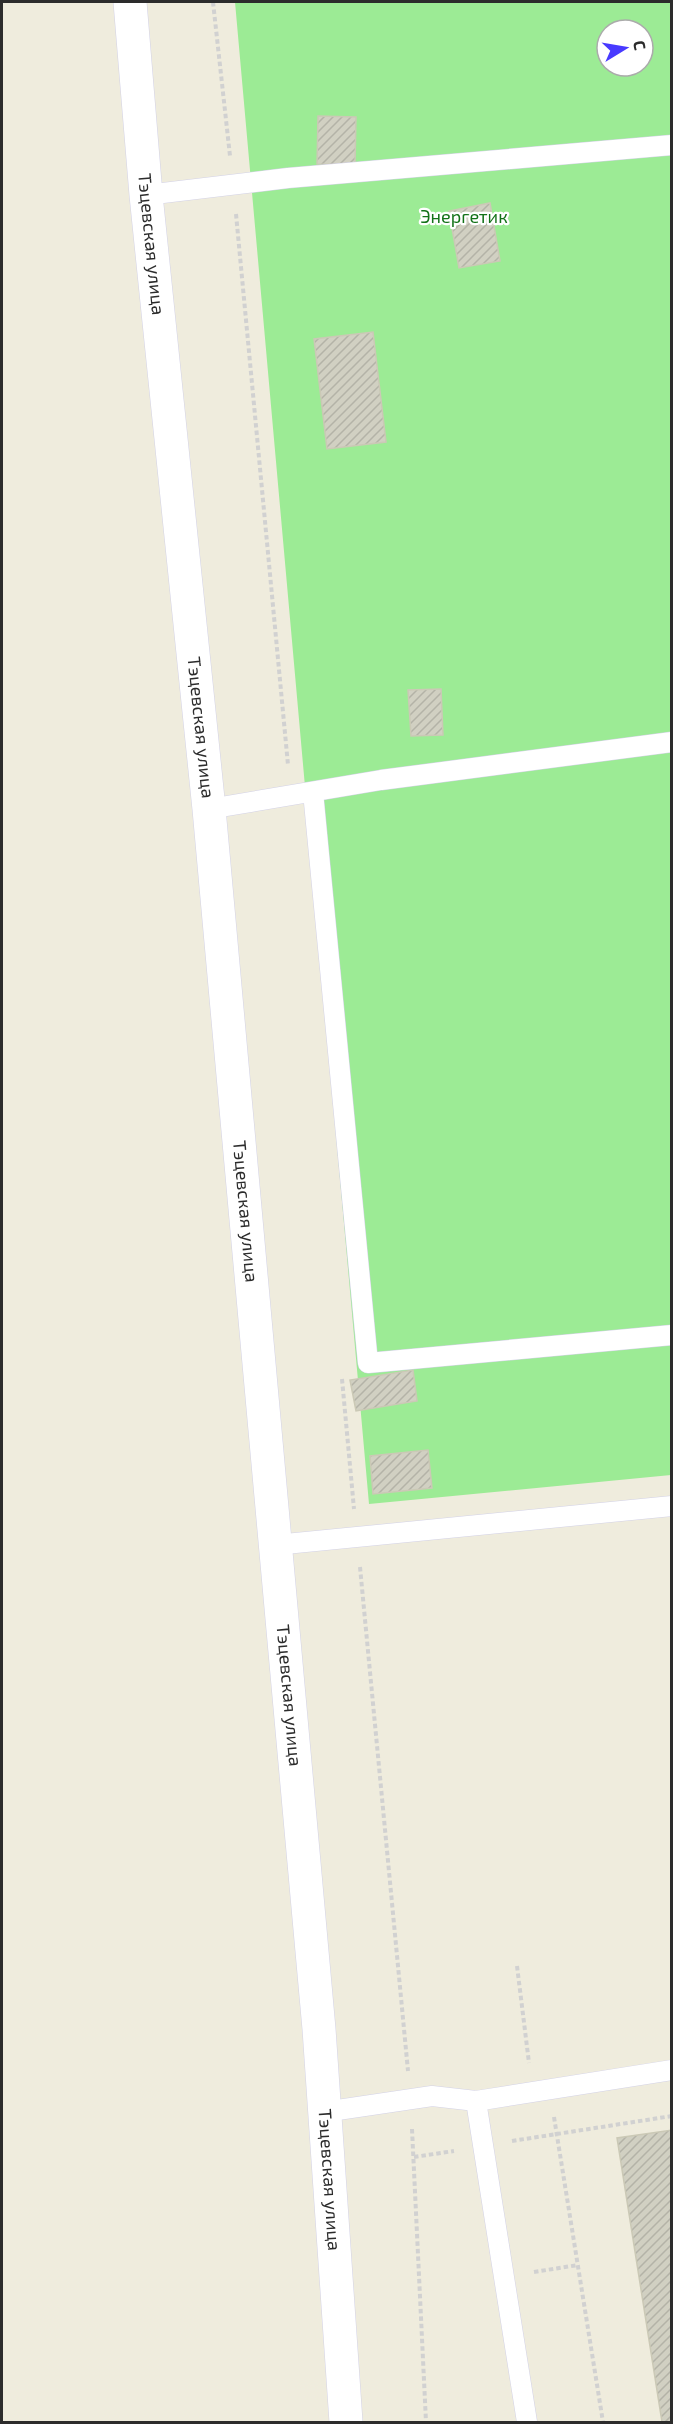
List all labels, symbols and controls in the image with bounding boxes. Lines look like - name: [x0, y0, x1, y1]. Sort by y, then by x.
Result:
- north arrow: [595, 18, 655, 78]
- text: С: [630, 39, 650, 51]
- street label: Тэцевская улица: [134, 172, 170, 316]
- park label: Энергетик: [420, 205, 508, 227]
- street label: Тэцевская улица: [183, 655, 220, 799]
- street label: Тэцевская улица: [229, 1139, 264, 1283]
- street label: Тэцевская улица: [273, 1623, 307, 1767]
- street label: Тэцевская улица: [315, 2108, 346, 2252]

